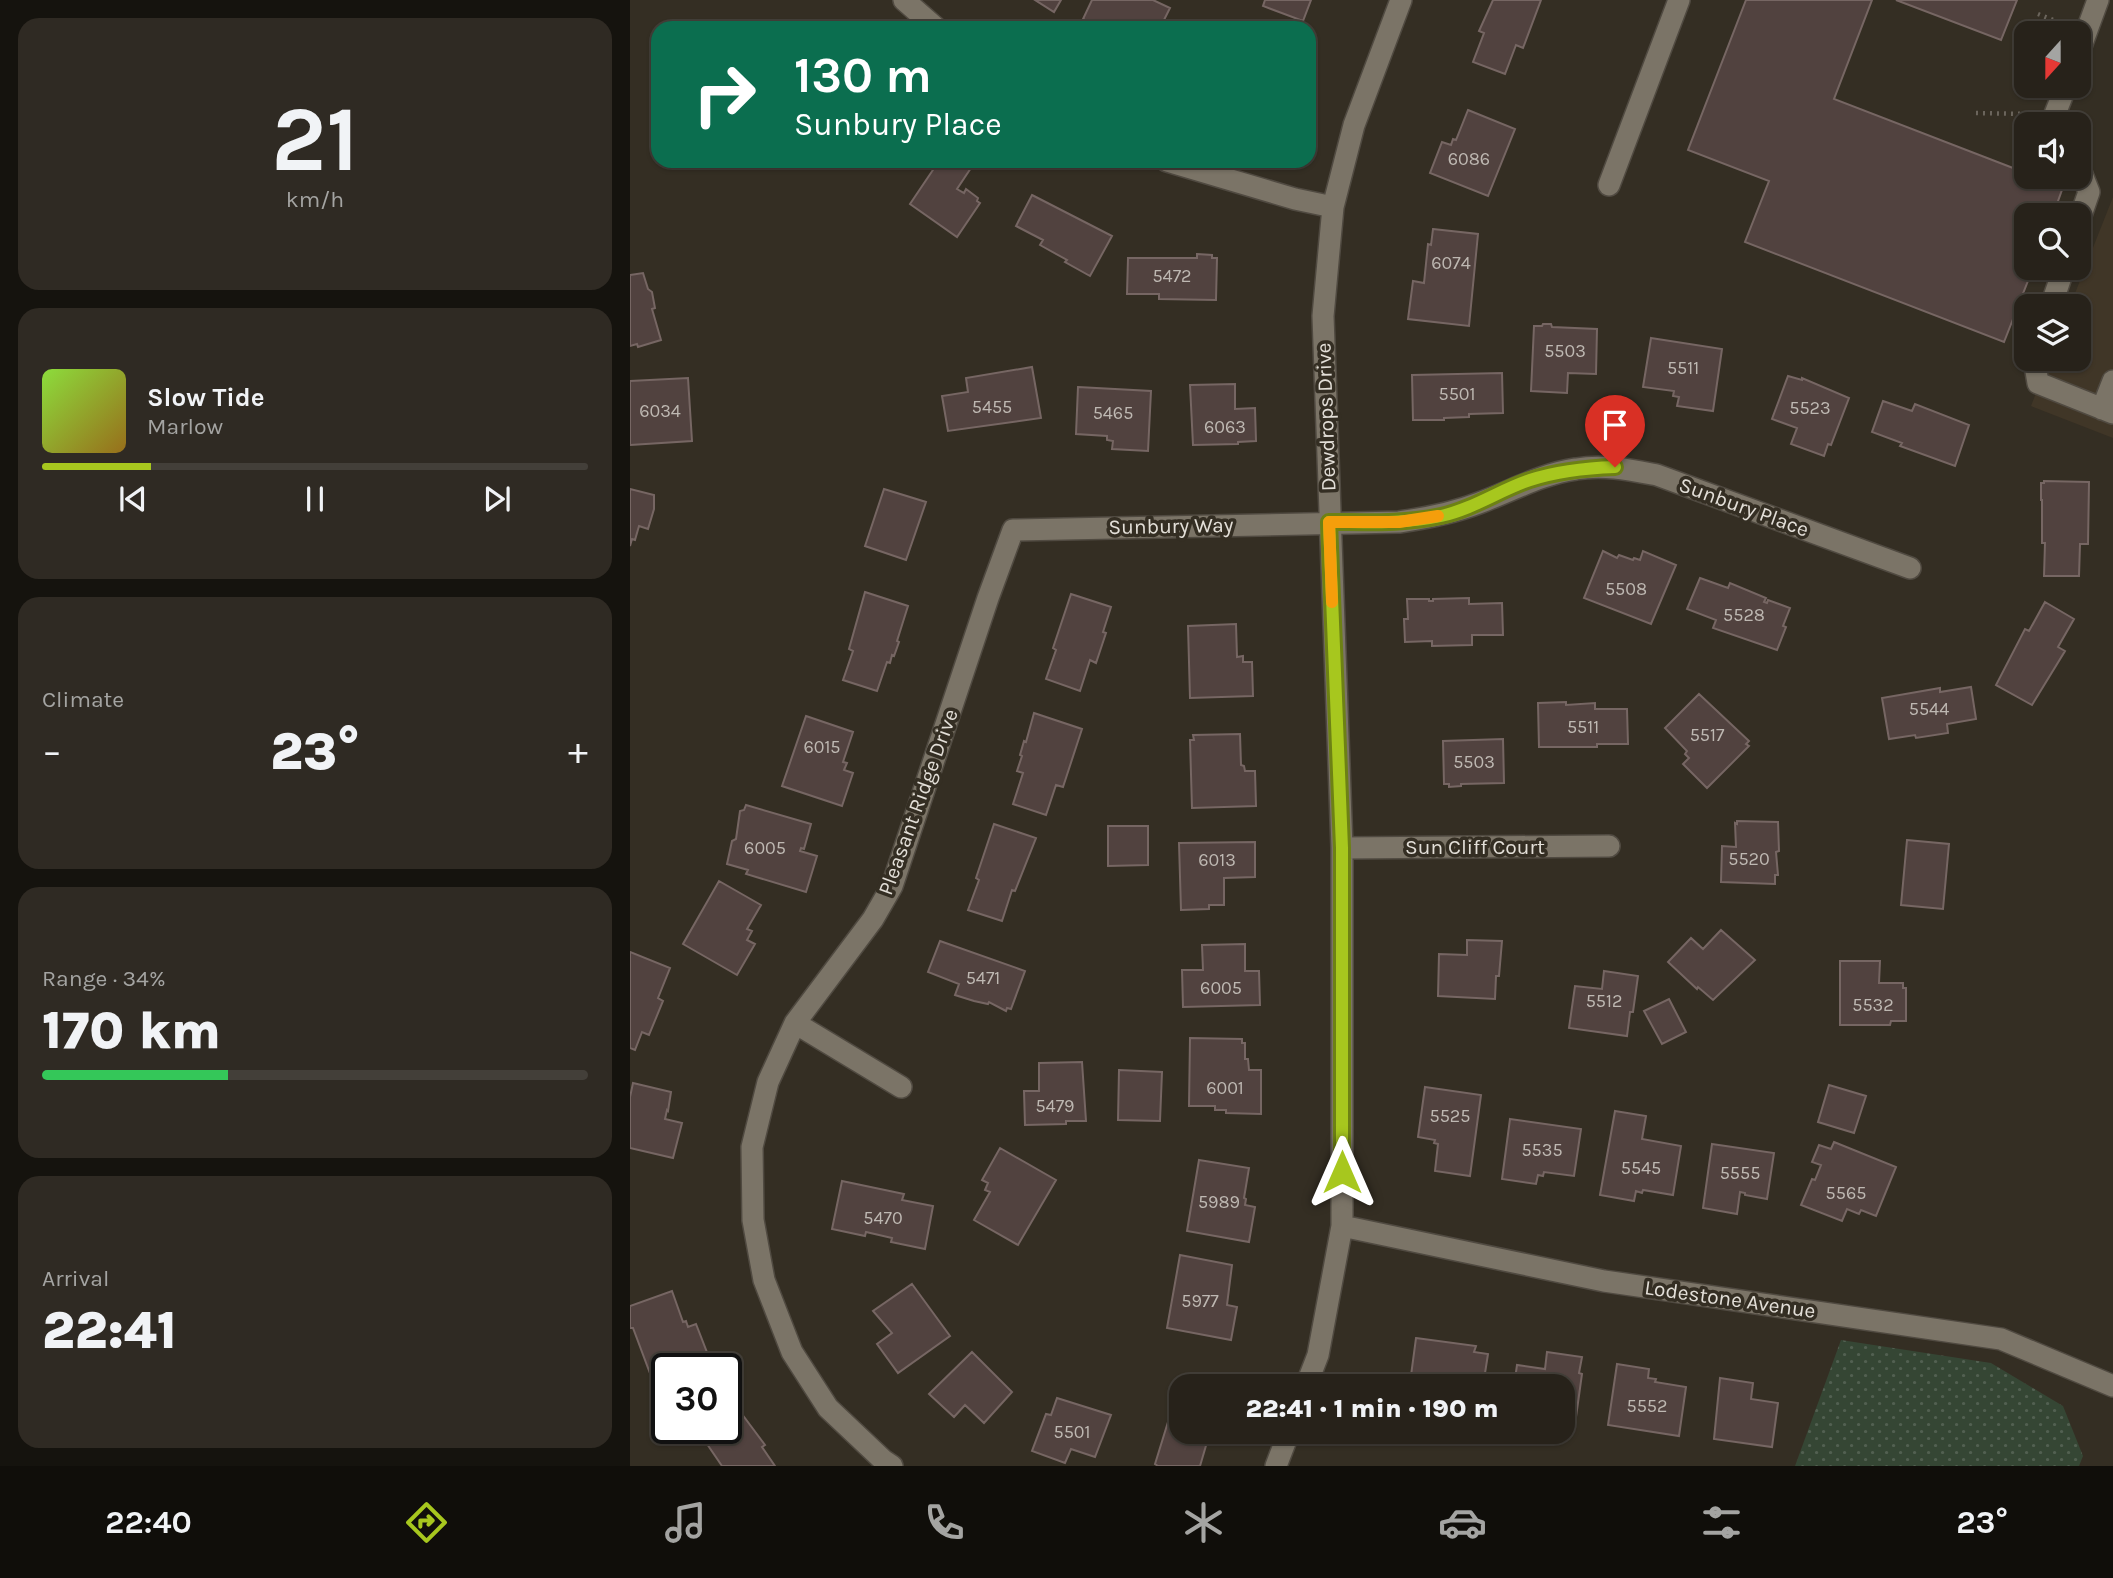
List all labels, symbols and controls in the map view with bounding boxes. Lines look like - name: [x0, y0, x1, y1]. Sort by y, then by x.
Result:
- north arrow: [2014, 21, 2091, 98]
- map controls: [2014, 21, 2091, 371]
- text: 130 m: [794, 47, 932, 104]
- icon: right: [679, 49, 770, 140]
- text: 21: [271, 87, 359, 193]
- text: Sunbury Place: [794, 106, 1002, 143]
- button: sound: [2014, 112, 2091, 189]
- house number: 6086: [1448, 148, 1490, 170]
- text: km/h: [286, 186, 344, 213]
- button: search: [2014, 203, 2091, 280]
- house number: 6074: [1431, 252, 1471, 274]
- house number: 5472: [1152, 265, 1192, 287]
- button: layers: [2014, 294, 2091, 371]
- house number: 5503: [1544, 340, 1586, 362]
- street label: Dewdrops Drive: [1311, 342, 1341, 492]
- house number: 5511: [1667, 357, 1699, 379]
- text: Slow Tide: [147, 382, 265, 413]
- house number: 5501: [1439, 383, 1475, 405]
- pin: [1585, 395, 1645, 467]
- house number: 5455: [972, 396, 1012, 418]
- house number: 5523: [1789, 397, 1831, 419]
- house number: 6034: [639, 400, 681, 422]
- house number: 5465: [1093, 402, 1133, 424]
- icon: arrive: [1596, 406, 1634, 444]
- text: Marlow: [147, 413, 223, 440]
- house number: 6063: [1204, 416, 1246, 438]
- street label: Sunbury Place: [1676, 472, 1812, 542]
- icon: previous: [114, 480, 152, 518]
- icon: pause: [296, 480, 334, 518]
- icon: next: [478, 480, 516, 518]
- street label: Sunbury Way: [1108, 513, 1234, 539]
- house number: 5508: [1605, 578, 1647, 600]
- house number: 5528: [1723, 604, 1765, 626]
- text: Climate: [42, 686, 124, 713]
- house number: 5544: [1909, 698, 1949, 720]
- street label: Pleasant Ridge Drive: [873, 706, 963, 898]
- house number: 5511: [1567, 716, 1599, 738]
- text: 23°: [270, 721, 360, 782]
- house number: 5517: [1690, 724, 1725, 746]
- text: −: [42, 729, 62, 774]
- text: +: [568, 729, 588, 774]
- house number: 6015: [803, 736, 841, 758]
- house number: 5503: [1453, 751, 1495, 773]
- street label: Sun Cliff Court: [1405, 835, 1545, 859]
- house number: 6005: [744, 837, 786, 859]
- house number: 5520: [1728, 848, 1770, 870]
- house number: 6013: [1198, 849, 1236, 871]
- text: Range · 34%: [42, 965, 166, 992]
- house number: 5471: [966, 967, 1000, 989]
- house number: 6005: [1200, 977, 1242, 999]
- house number: 5512: [1586, 990, 1622, 1012]
- house number: 5532: [1852, 994, 1894, 1016]
- text: 170 km: [42, 1000, 221, 1061]
- house number: 6001: [1206, 1077, 1244, 1099]
- house number: 5479: [1035, 1095, 1075, 1117]
- house number: 5525: [1430, 1105, 1470, 1127]
- position arrow: [1305, 1135, 1379, 1209]
- house number: 5535: [1521, 1139, 1563, 1161]
- house number: 5545: [1621, 1157, 1661, 1179]
- house number: 5555: [1720, 1162, 1760, 1184]
- house number: 5565: [1826, 1182, 1866, 1204]
- house number: 5989: [1198, 1191, 1240, 1213]
- house number: 5470: [863, 1207, 903, 1229]
- text: Arrival: [42, 1265, 109, 1292]
- street label: Lodestone Avenue: [1643, 1275, 1817, 1323]
- house number: 5977: [1181, 1290, 1219, 1312]
- text: 22:41: [42, 1300, 177, 1361]
- speed limit sign: 30: [651, 1353, 742, 1444]
- text: 22:41 · 1 min · 190 m: [1246, 1393, 1498, 1424]
- house number: 5552: [1627, 1395, 1667, 1417]
- house number: 5501: [1054, 1421, 1090, 1443]
- icon: directions: [402, 1498, 451, 1547]
- icon: music: [661, 1498, 710, 1547]
- icon: phone: [920, 1498, 969, 1547]
- icon: climate: [1179, 1498, 1228, 1547]
- icon: car: [1438, 1498, 1487, 1547]
- icon: filters: [1697, 1498, 1746, 1547]
- text: 22:40: [105, 1504, 192, 1541]
- text: 23°: [1956, 1504, 2008, 1541]

